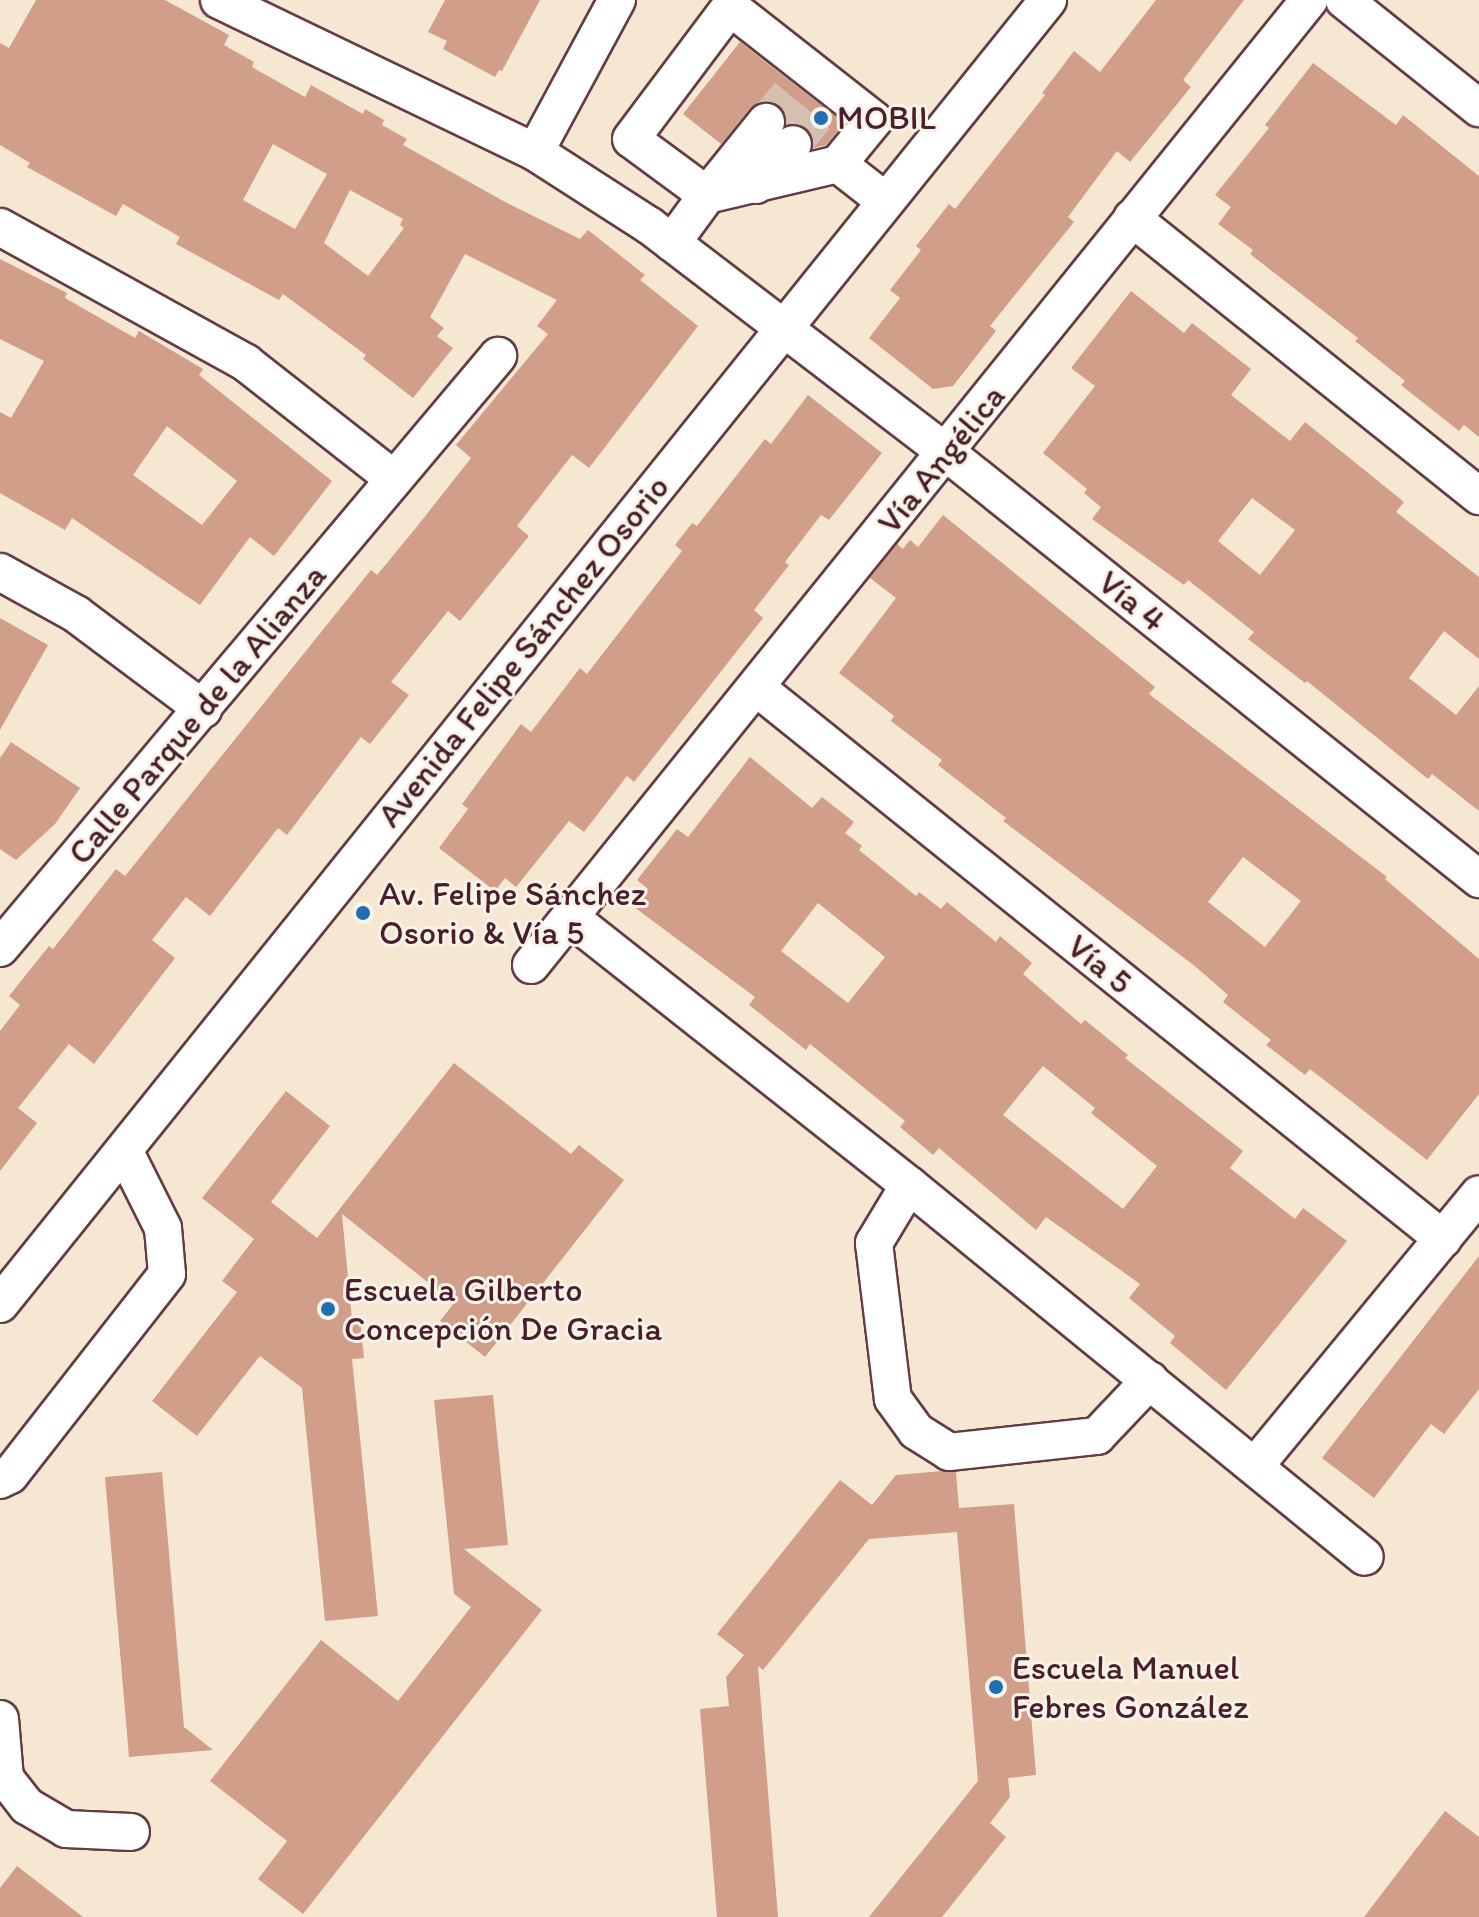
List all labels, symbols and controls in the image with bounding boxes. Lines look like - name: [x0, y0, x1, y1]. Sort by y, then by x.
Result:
- place label: MOBIL: [837, 98, 936, 138]
- marker: MOBIL: [812, 109, 830, 127]
- street label: Vía Angélica: [869, 376, 1013, 542]
- street label: Avenida Felipe Sánchez Osorio: [369, 467, 677, 835]
- street label: Calle Parque de la Alianza: [60, 556, 334, 872]
- street label: Vía 4: [1090, 562, 1174, 640]
- place label: Av. Felipe Sánchez Osorio & Vía 5: [379, 873, 645, 952]
- marker: Av. Felipe Sánchez Osorio & Vía 5: [354, 904, 372, 922]
- street label: Vía 5: [1059, 926, 1141, 1002]
- place label: Escuela Gilberto Concepción De Gracia: [344, 1269, 663, 1348]
- marker: Escuela Gilberto Concepción De Gracia: [319, 1300, 337, 1318]
- place label: Escuela Manuel Febres González: [1012, 1647, 1249, 1726]
- marker: Escuela Manuel Febres González: [987, 1678, 1005, 1696]

